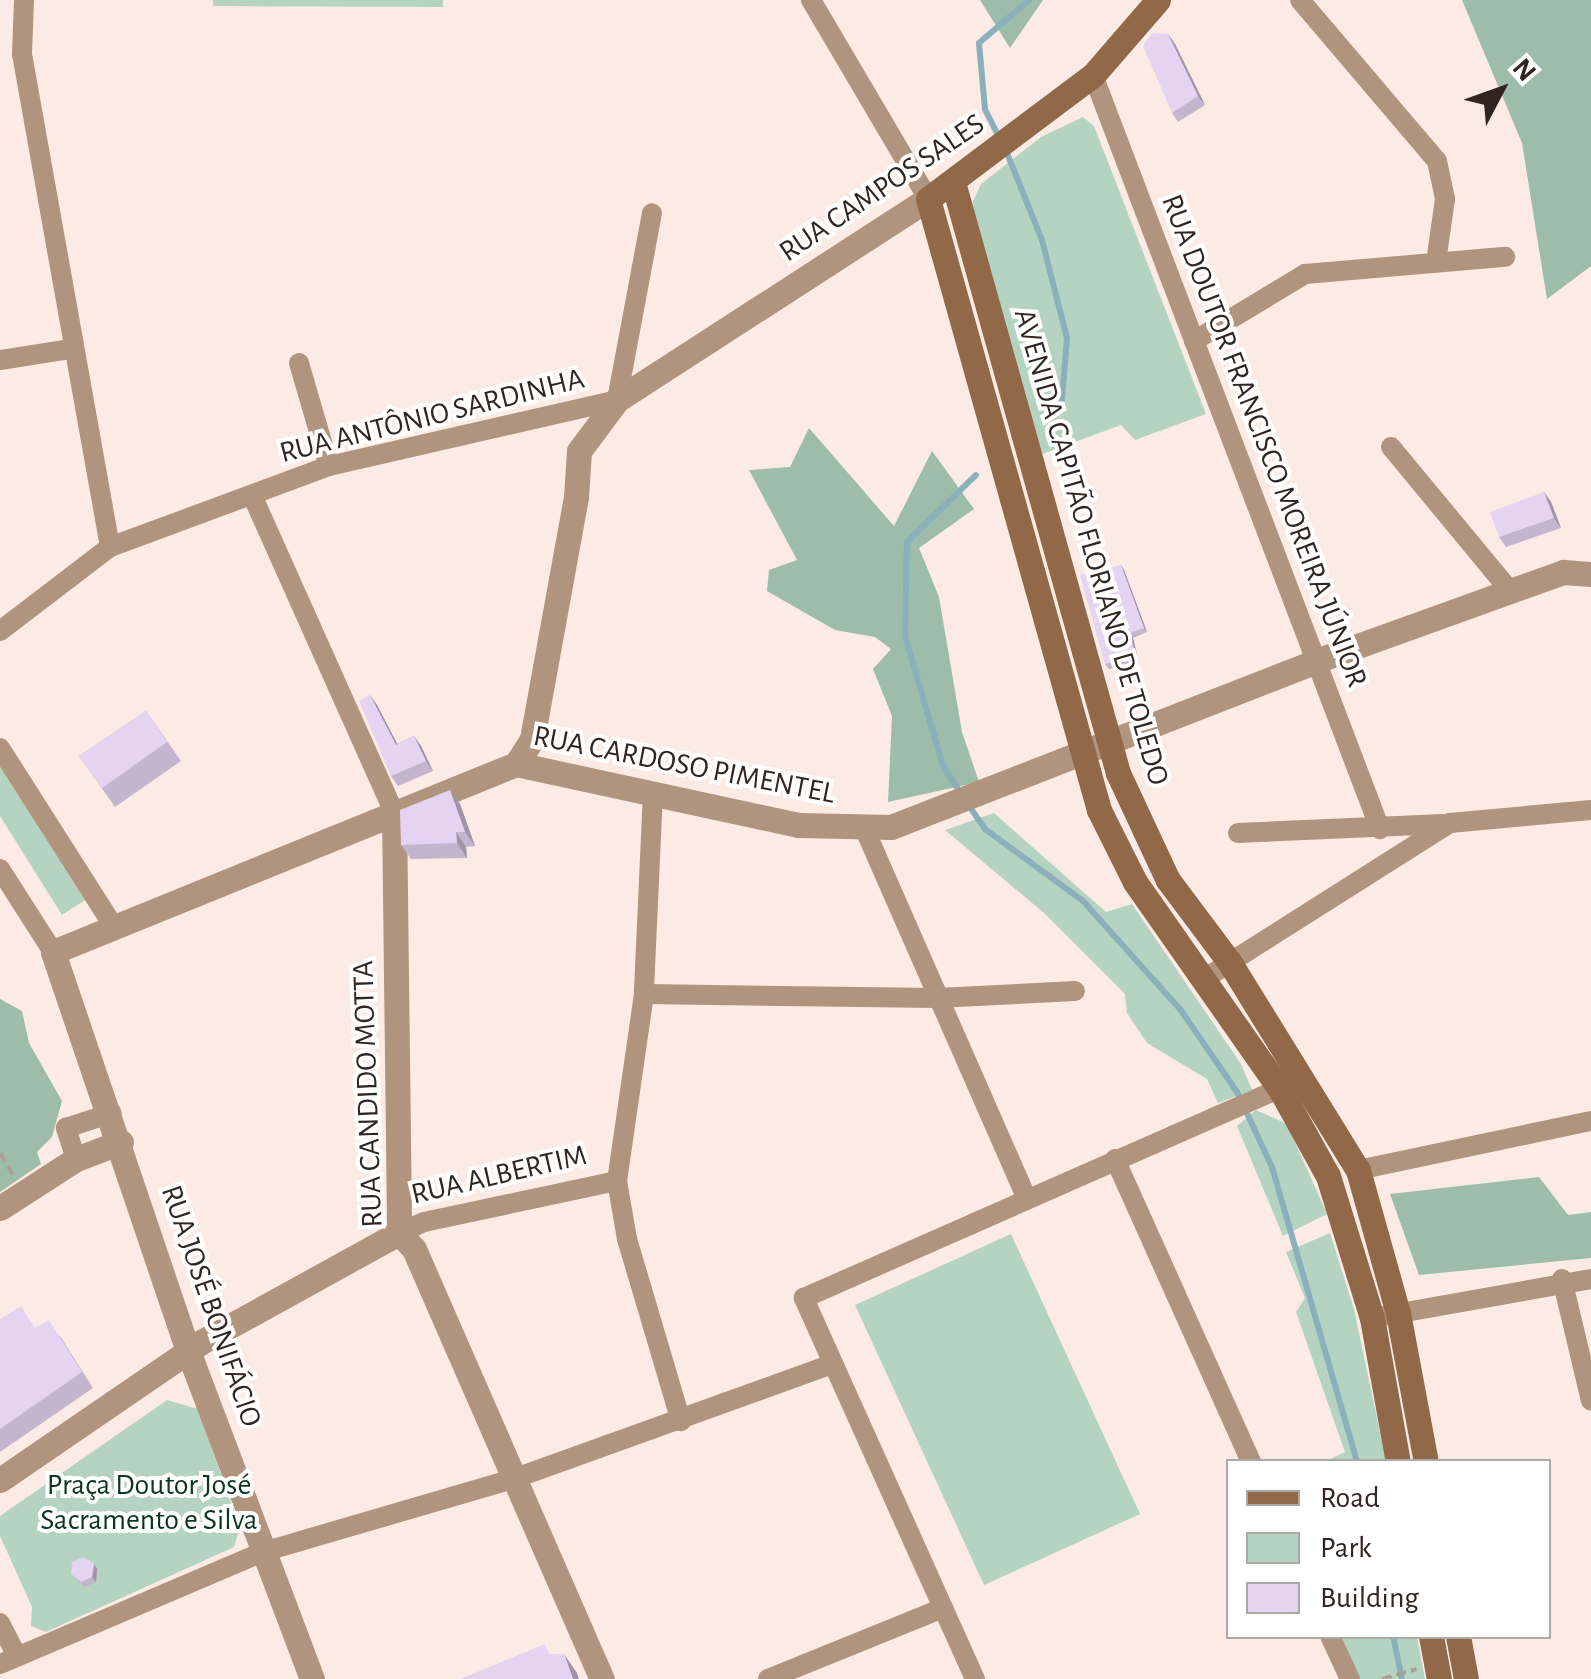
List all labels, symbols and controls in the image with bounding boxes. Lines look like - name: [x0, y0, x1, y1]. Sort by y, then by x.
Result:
- north arrow: [1451, 40, 1551, 140]
- text: N: [1507, 54, 1541, 87]
- street label: RUA CAMPOS SALES: [773, 106, 991, 270]
- street label: RUA DOUTOR FRANCISCO MOREIRA JÚNIOR: [1153, 190, 1375, 692]
- street label: AVENIDA CAPITÃO FLORIANO DE TOLEDO: [1006, 305, 1176, 789]
- street label: RUA ANTÔNIO SARDINHA: [276, 361, 588, 471]
- street label: RUA CARDOSO PIMENTEL: [530, 718, 838, 812]
- street label: RUA CANDIDO MOTTA: [345, 960, 391, 1228]
- street label: RUA ALBERTIM: [408, 1137, 590, 1213]
- street label: RUA JOSÉ BONIFÁCIO: [153, 1180, 269, 1432]
- legend: [1226, 1459, 1551, 1639]
- park label: Praça Doutor José Sacramento e Silva: [40, 1467, 258, 1538]
- text: Road: [1320, 1483, 1380, 1513]
- text: Park: [1320, 1533, 1372, 1563]
- text: Building: [1320, 1583, 1419, 1613]

